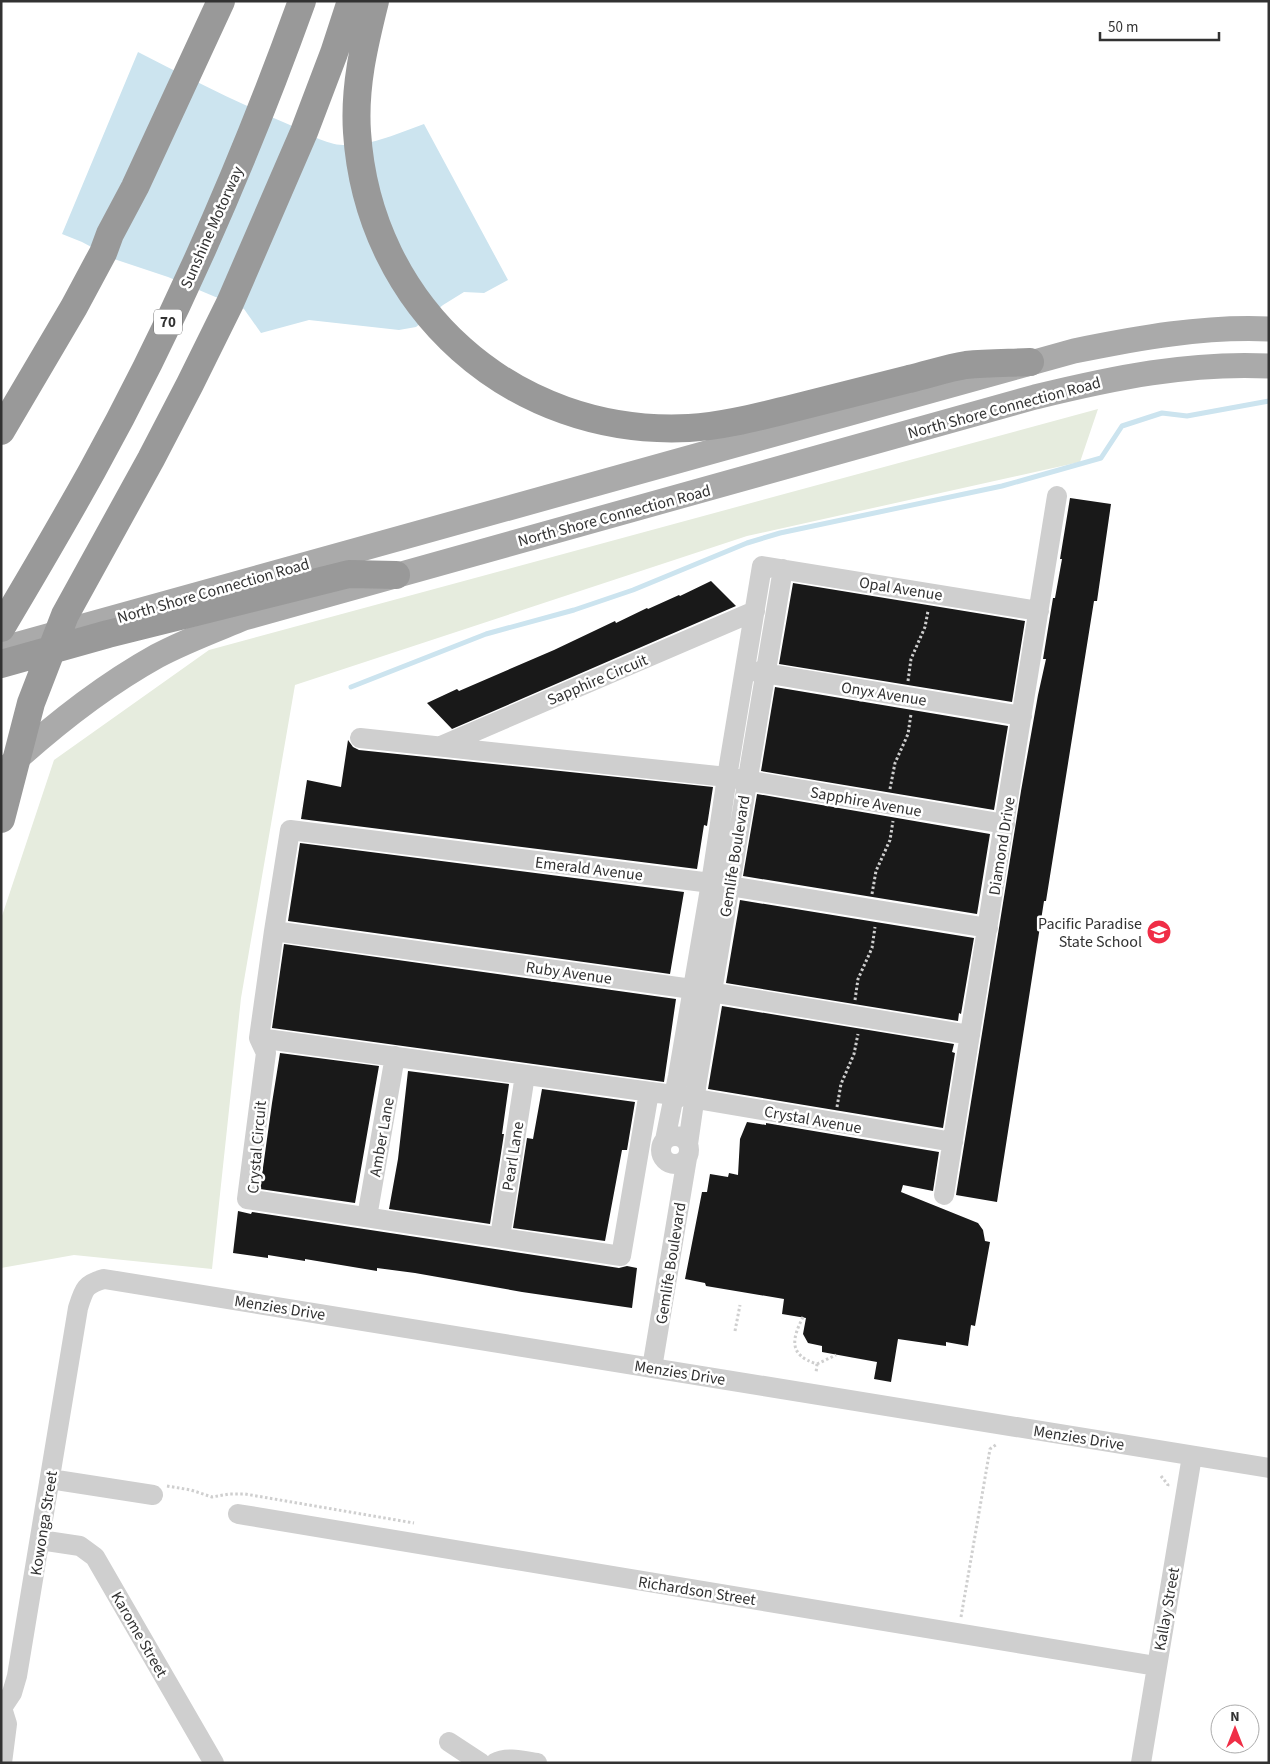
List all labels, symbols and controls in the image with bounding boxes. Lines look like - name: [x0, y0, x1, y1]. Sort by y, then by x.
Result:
- scale bar: [1100, 10, 1219, 42]
- text: 50 m: [1108, 17, 1138, 38]
- street label: Sunshine Motorway: [175, 162, 249, 292]
- road number: 70: [154, 310, 182, 334]
- street label: North Shore Connection Road: [905, 372, 1103, 444]
- street label: North Shore Connection Road: [515, 480, 713, 552]
- street label: North Shore Connection Road: [115, 553, 312, 629]
- street label: Opal Avenue: [858, 572, 944, 606]
- street label: Sapphire Circuit: [544, 649, 652, 711]
- street label: Onyx Avenue: [840, 676, 928, 712]
- street label: Sapphire Avenue: [808, 781, 923, 823]
- street label: Gemlife Boulevard: [714, 794, 755, 919]
- street label: Diamond Drive: [983, 795, 1021, 897]
- street label: Emerald Avenue: [534, 851, 644, 887]
- place label: Pacific Paradise State School: [1038, 913, 1142, 953]
- school or university icon: Pacific Paradise State School: [1146, 919, 1172, 945]
- street label: Ruby Avenue: [524, 956, 613, 990]
- street label: Amber Lane: [364, 1096, 400, 1178]
- street label: Crystal Circuit: [242, 1099, 272, 1194]
- street label: Crystal Avenue: [762, 1101, 863, 1139]
- street label: Pearl Lane: [497, 1120, 529, 1192]
- street label: Gemlife Boulevard: [650, 1201, 691, 1326]
- street label: Menzies Drive: [233, 1290, 327, 1326]
- street label: Menzies Drive: [633, 1355, 727, 1391]
- street label: Menzies Drive: [1032, 1420, 1126, 1456]
- street label: Kowonga Street: [25, 1469, 63, 1577]
- street label: Kallay Street: [1149, 1565, 1185, 1653]
- street label: Richardson Street: [636, 1571, 758, 1611]
- street label: Karome Street: [106, 1587, 173, 1682]
- north arrow: [1210, 1704, 1260, 1754]
- text: N: [1230, 1707, 1240, 1727]

